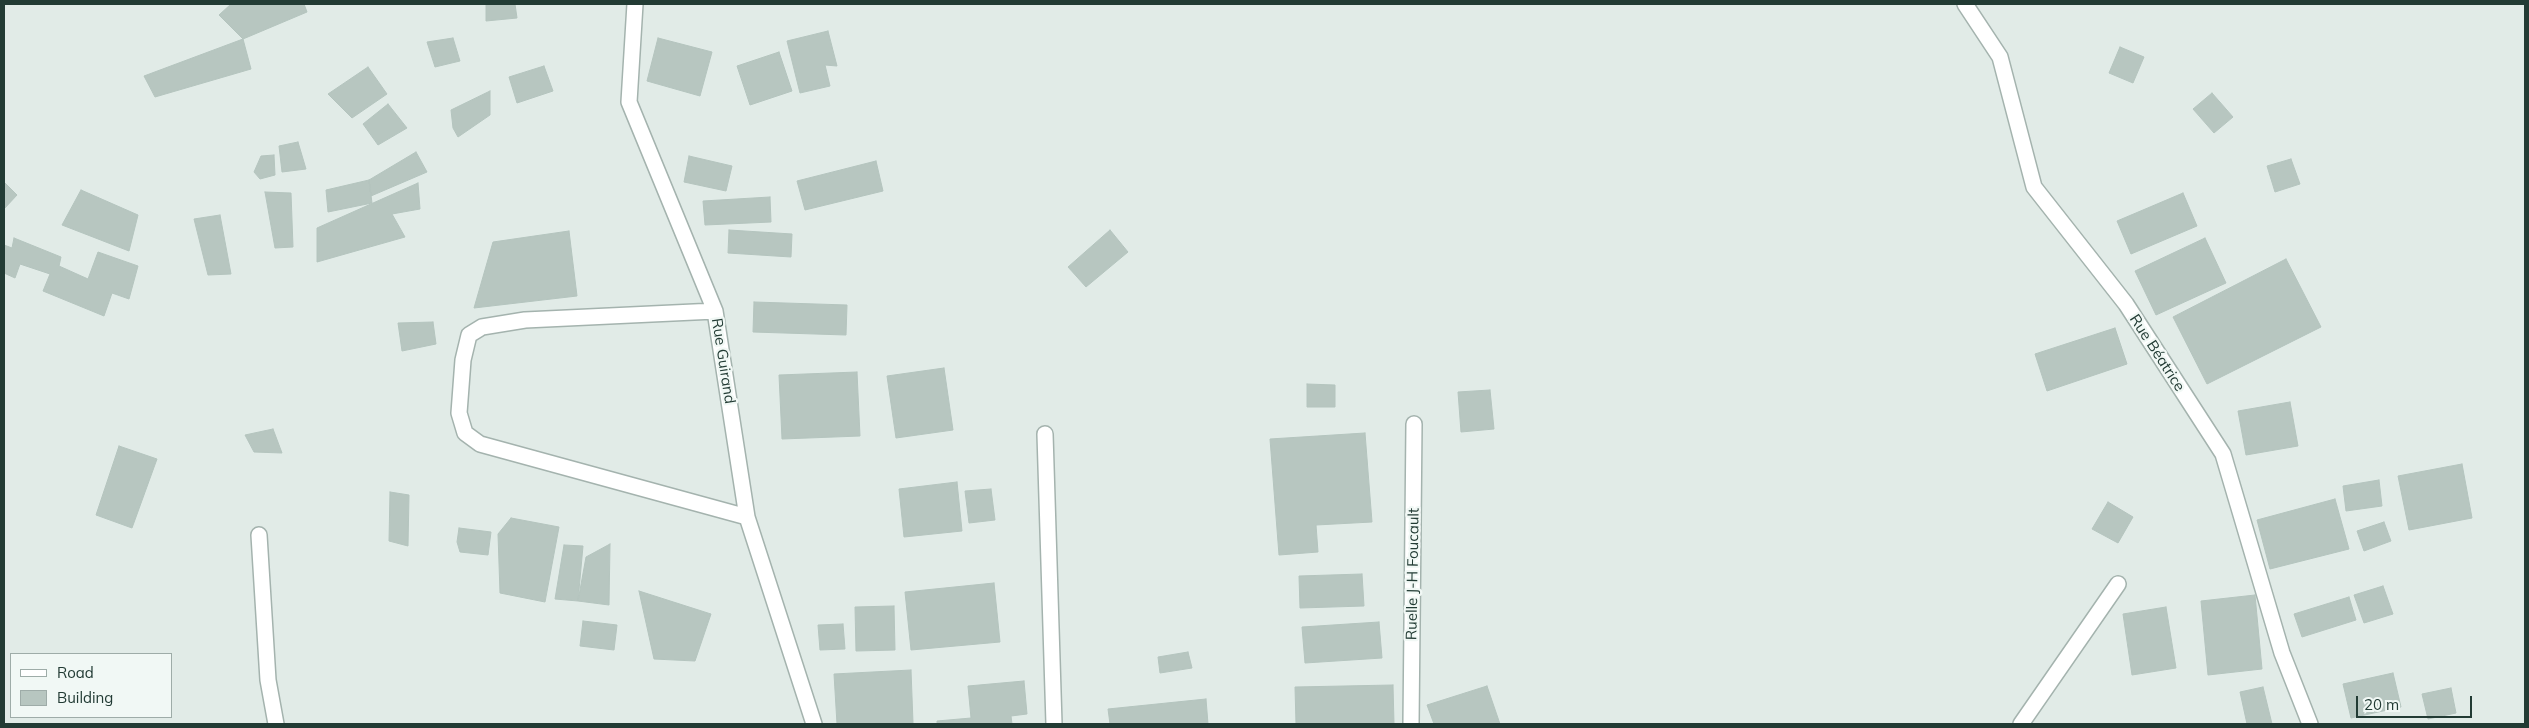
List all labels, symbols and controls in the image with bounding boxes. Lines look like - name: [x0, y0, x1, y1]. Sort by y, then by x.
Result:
- street label: Rue Béatrice: [2125, 311, 2189, 395]
- street label: Rue Guirand: [707, 317, 739, 405]
- street label: Ruelle J-H Foucault: [1403, 508, 1423, 640]
- legend: [10, 653, 172, 718]
- text: Road: [57, 663, 94, 682]
- scale bar: [2359, 686, 2475, 718]
- text: Building: [57, 688, 113, 707]
- text: 20 m: [2364, 695, 2399, 714]

